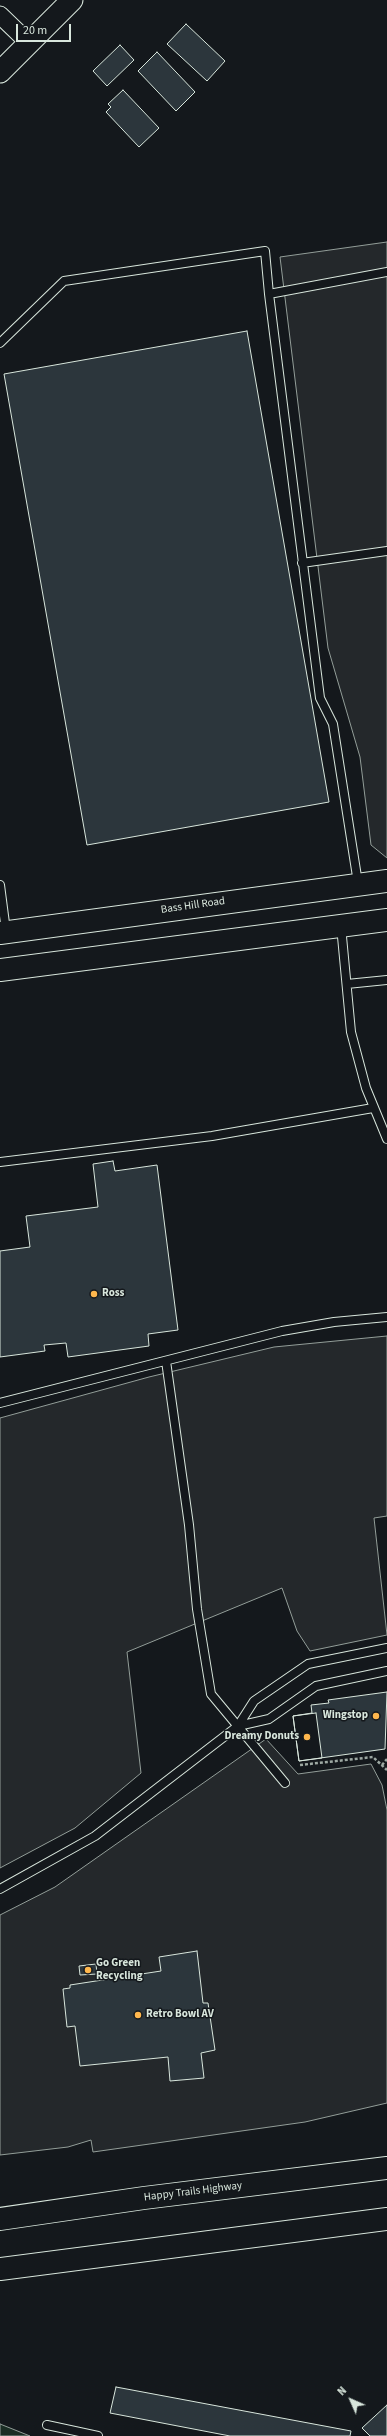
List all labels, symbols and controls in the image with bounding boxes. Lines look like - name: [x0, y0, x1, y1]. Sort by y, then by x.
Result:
- scale bar: [18, 16, 73, 42]
- text: 20 m: [23, 22, 47, 39]
- street label: Bass Hill Road: [160, 895, 226, 917]
- place label: Ross: [102, 1287, 124, 1301]
- marker: Ross: [89, 1289, 99, 1299]
- place label: Wingstop: [323, 1709, 368, 1723]
- marker: Wingstop: [371, 1711, 381, 1721]
- place label: Dreamy Donuts: [224, 1730, 299, 1744]
- marker: Dreamy Donuts: [302, 1732, 312, 1742]
- place label: Go Green Recycling: [96, 1957, 143, 1983]
- marker: Go Green Recycling: [83, 1965, 93, 1975]
- place label: Retro Bowl AV: [146, 2008, 214, 2022]
- marker: Retro Bowl AV: [133, 2010, 143, 2020]
- street label: Happy Trails Highway: [143, 2179, 243, 2205]
- north arrow: [331, 2380, 371, 2420]
- text: N: [334, 2383, 350, 2399]

